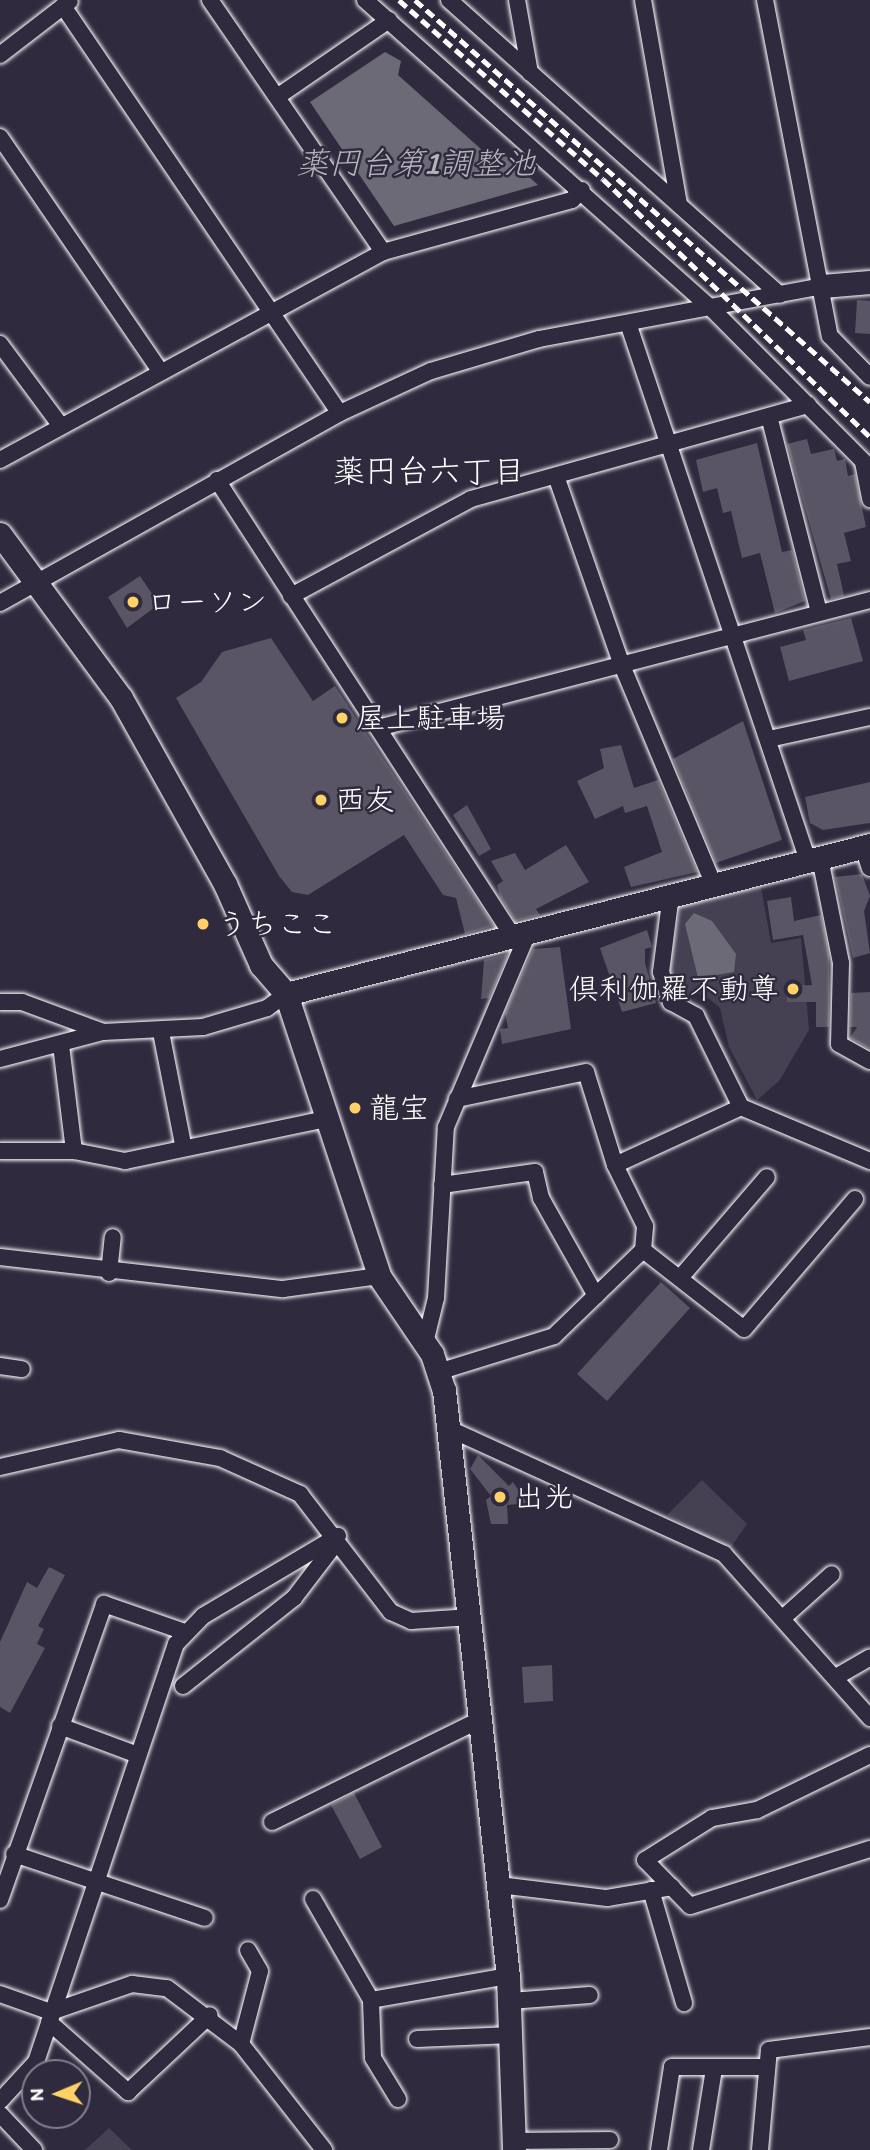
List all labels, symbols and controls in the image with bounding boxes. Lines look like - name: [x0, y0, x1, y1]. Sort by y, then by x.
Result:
- water label: 薬円台第1調整池: [297, 144, 535, 182]
- district label: 薬円台六丁目: [333, 452, 525, 490]
- place label: ローソン: [147, 584, 267, 620]
- marker: ローソン: [125, 594, 141, 610]
- place label: 屋上駐車場: [356, 700, 506, 736]
- marker: 屋上駐車場: [334, 710, 350, 726]
- place label: 西友: [335, 782, 395, 818]
- marker: 西友: [313, 792, 329, 808]
- place label: うちここ: [217, 906, 337, 942]
- marker: うちここ: [195, 916, 211, 932]
- place label: 倶利伽羅不動尊: [569, 971, 779, 1007]
- marker: 倶利伽羅不動尊: [785, 981, 801, 997]
- place label: 龍宝: [369, 1090, 429, 1126]
- marker: 龍宝: [347, 1100, 363, 1116]
- place label: 出光: [514, 1479, 574, 1515]
- marker: 出光: [492, 1489, 508, 1505]
- north arrow: [21, 2059, 91, 2129]
- text: N: [25, 2088, 48, 2101]

